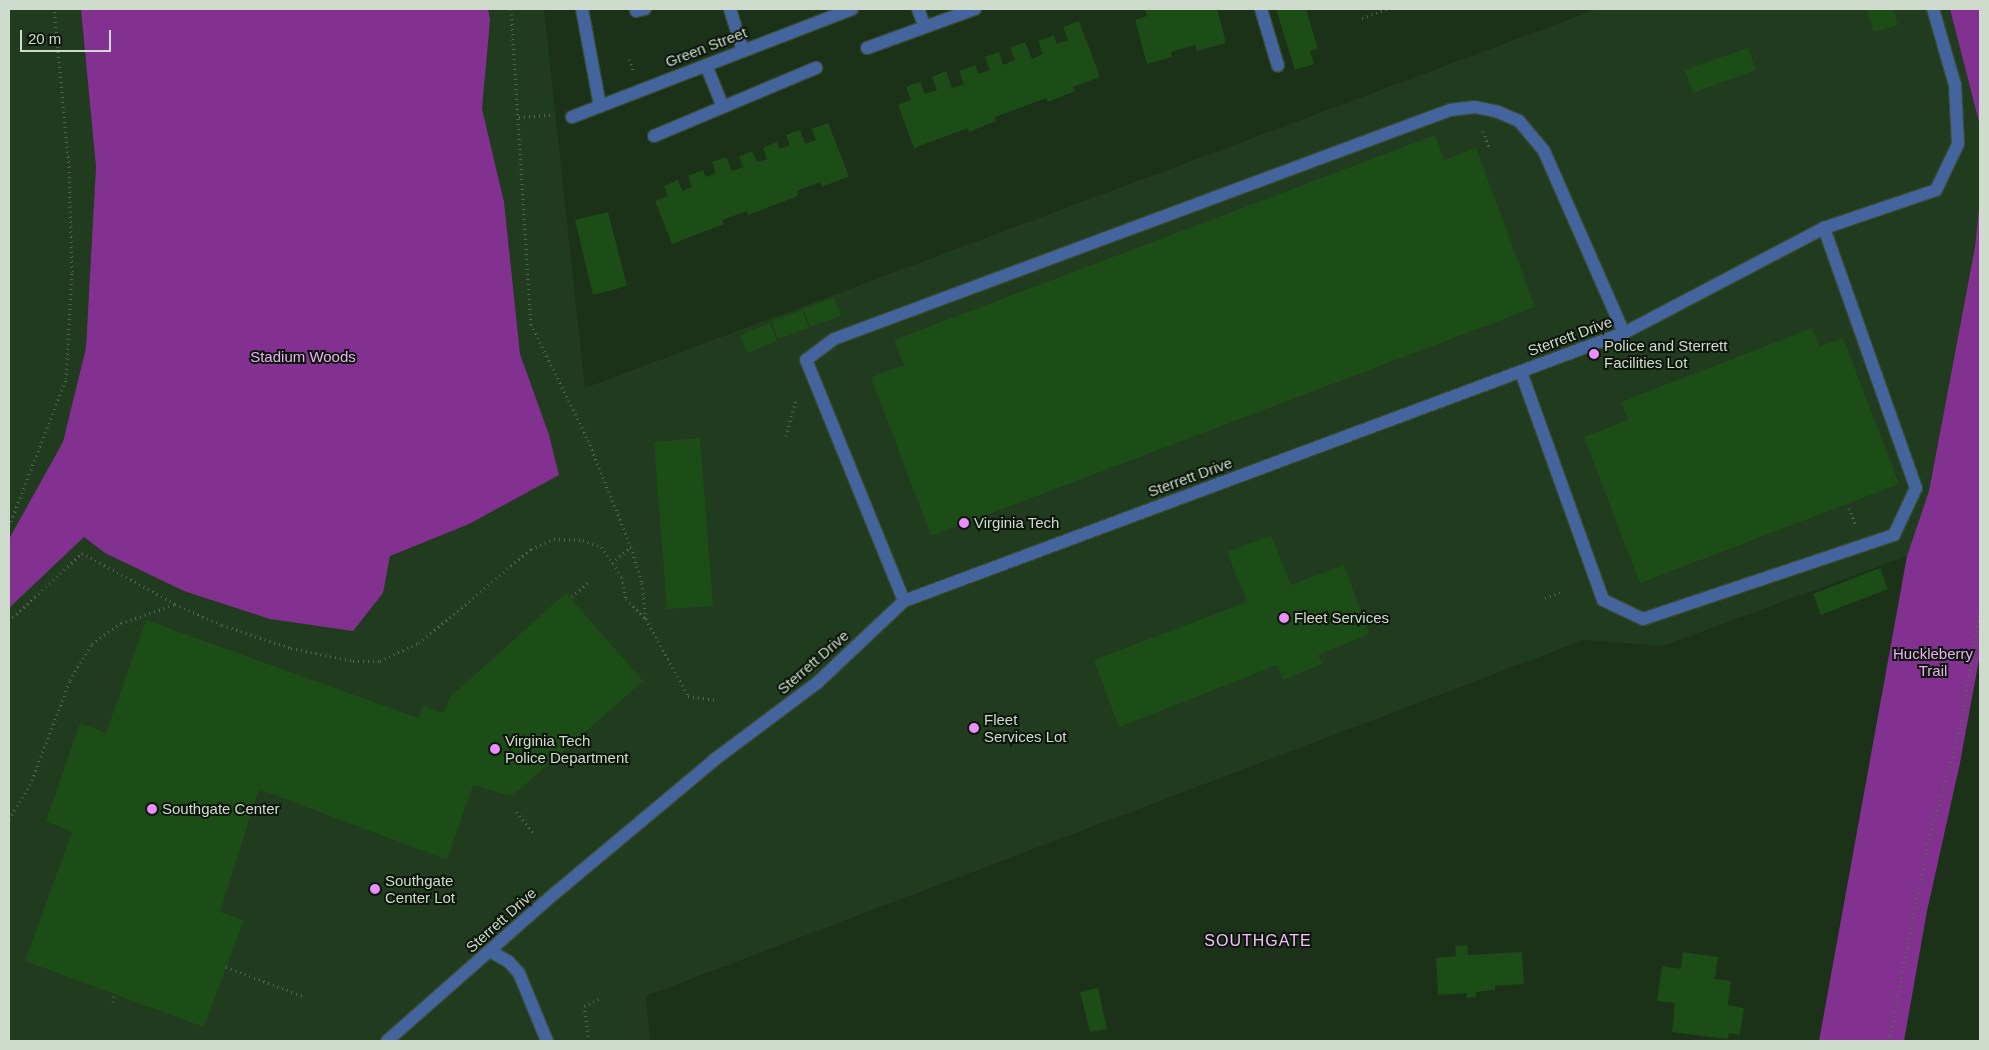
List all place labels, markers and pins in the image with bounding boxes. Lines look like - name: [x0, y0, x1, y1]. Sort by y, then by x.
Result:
- place label: Police and Sterrett Facilities Lot: [1604, 336, 1727, 371]
- marker: Police and Sterrett Facilities Lot: [1588, 348, 1600, 360]
- place label: Virginia Tech: [974, 514, 1060, 532]
- marker: Virginia Tech: [958, 517, 970, 529]
- place label: Fleet Services: [1294, 609, 1389, 627]
- marker: Fleet Services: [1278, 612, 1290, 624]
- place label: Fleet Services Lot: [984, 710, 1067, 745]
- marker: Fleet Services Lot: [968, 722, 980, 734]
- place label: Virginia Tech Police Department: [505, 731, 628, 766]
- marker: Virginia Tech Police Department: [489, 743, 501, 755]
- place label: Southgate Center: [162, 800, 280, 818]
- marker: Southgate Center: [146, 803, 158, 815]
- place label: Southgate Center Lot: [385, 871, 455, 906]
- marker: Southgate Center Lot: [369, 883, 381, 895]

